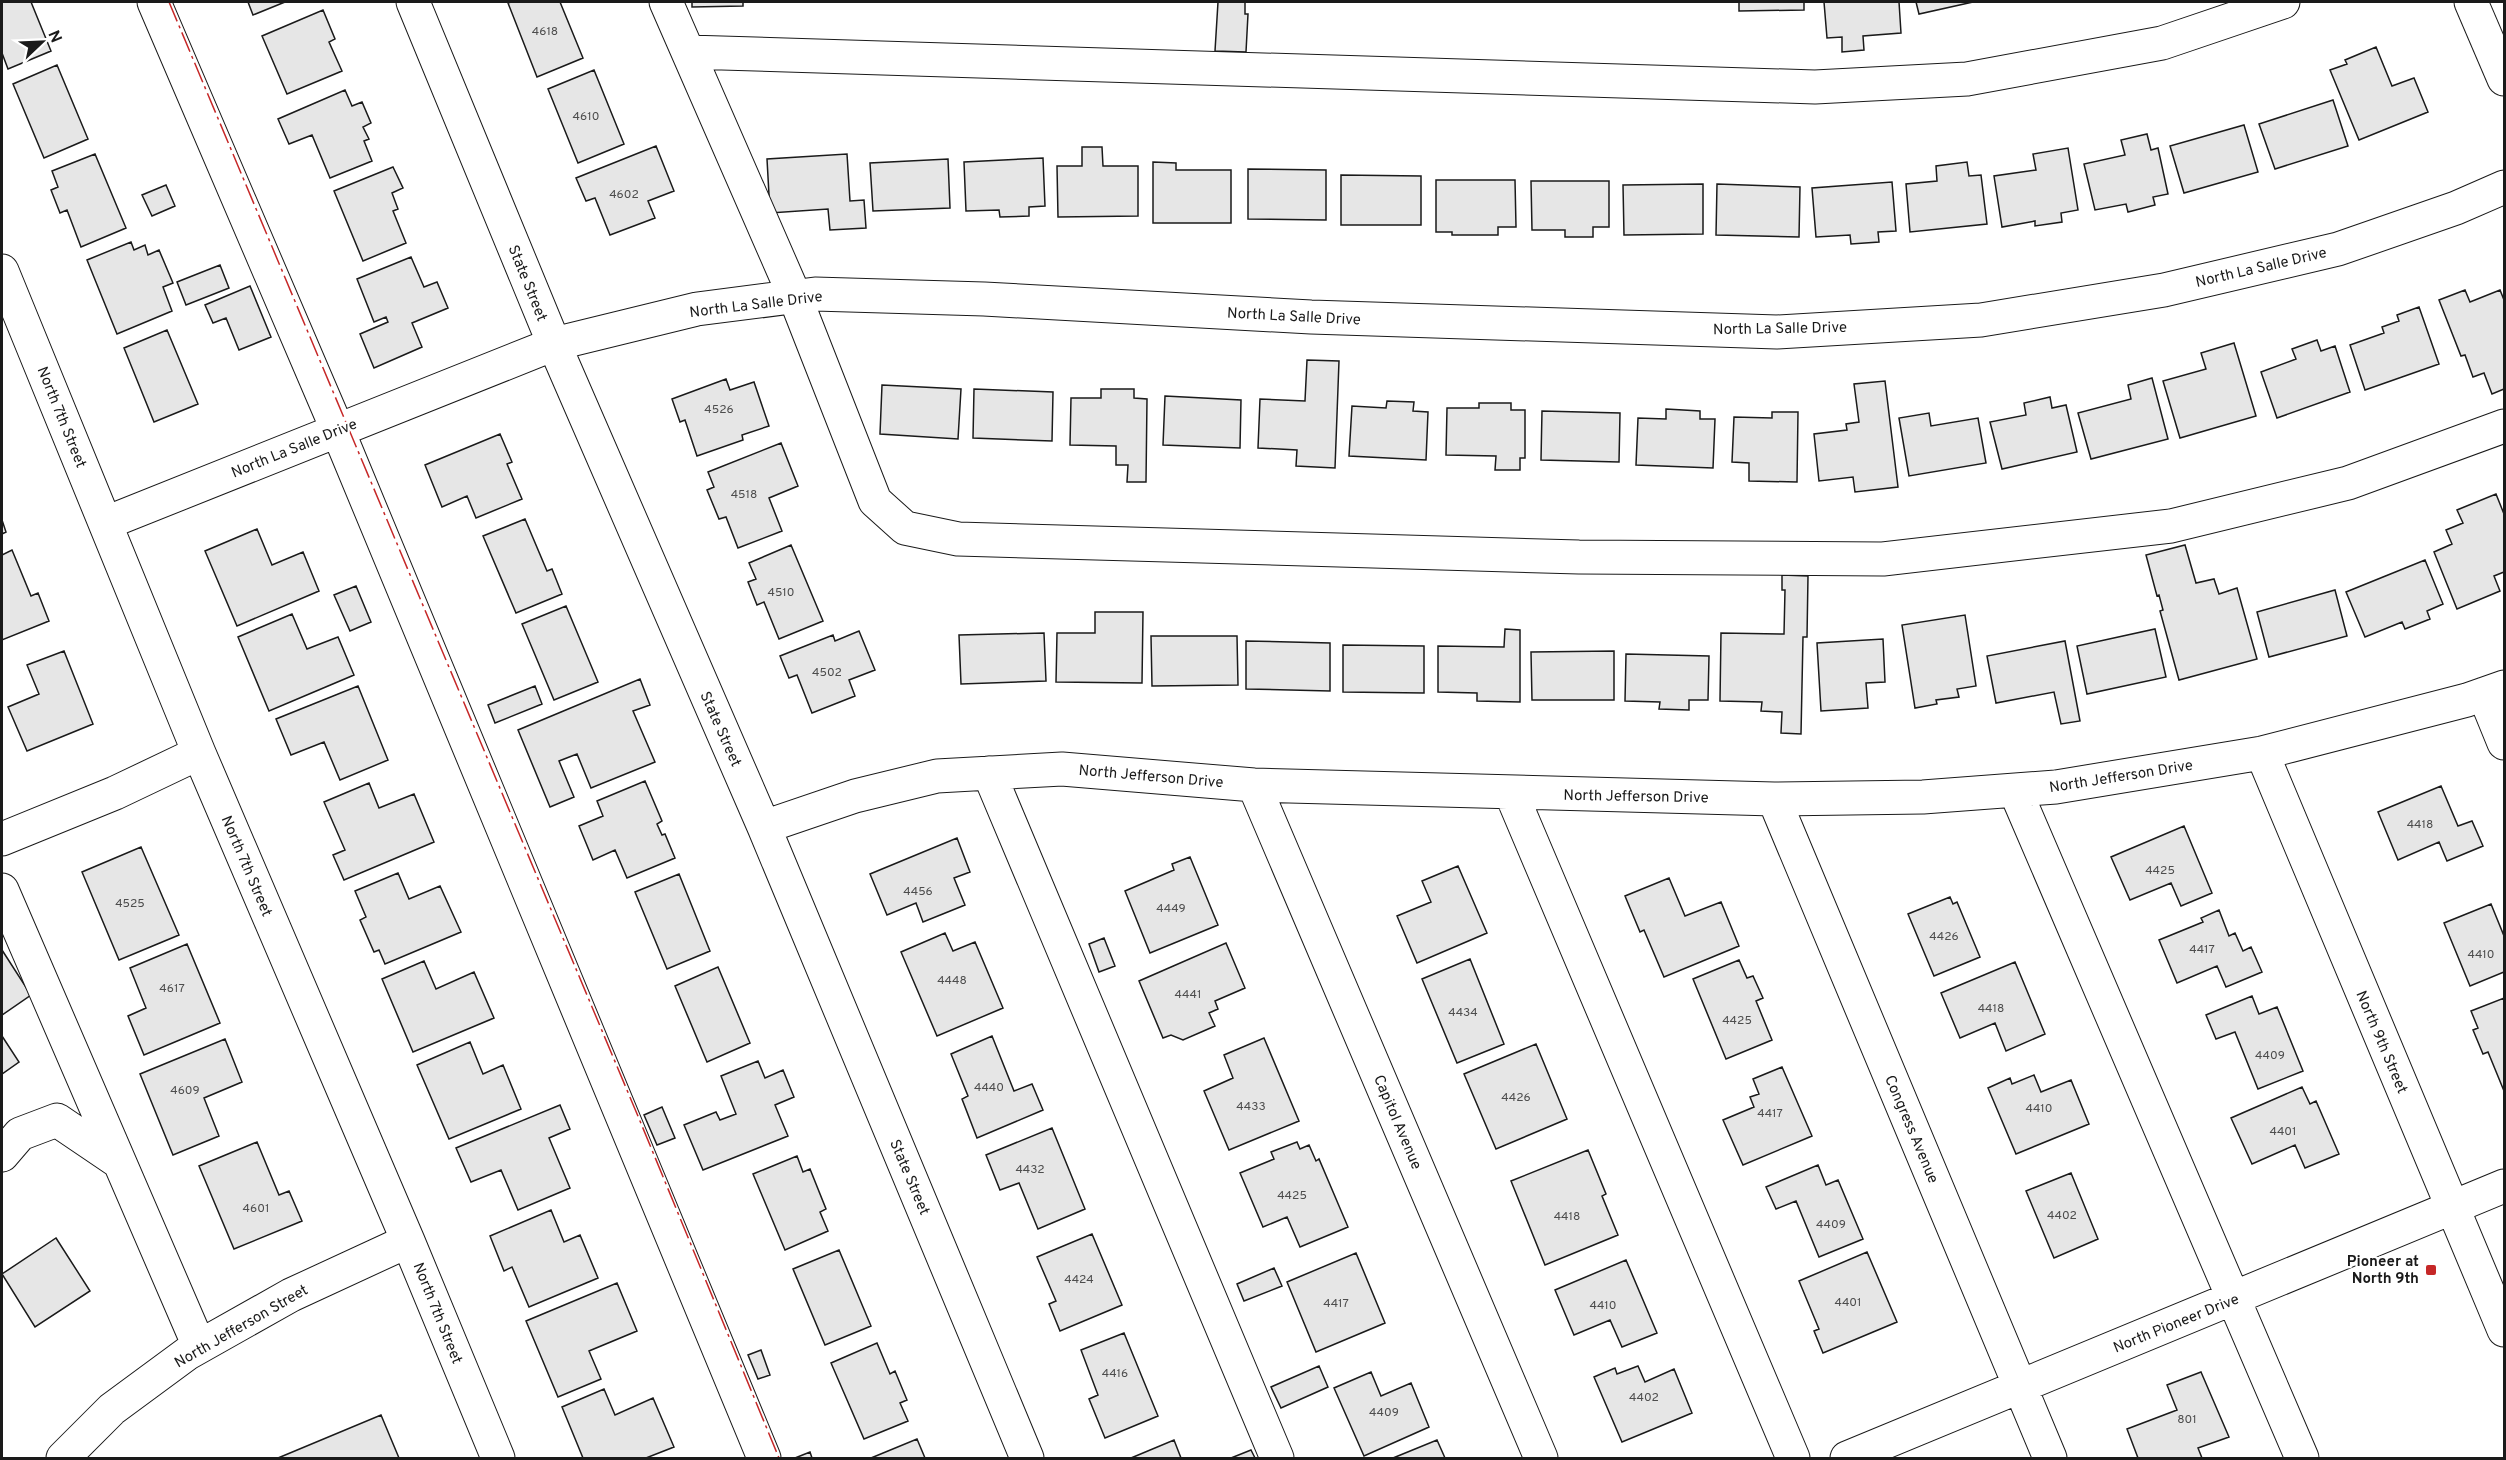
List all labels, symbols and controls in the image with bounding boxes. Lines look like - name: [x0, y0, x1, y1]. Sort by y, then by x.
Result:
- north arrow: [12, 12, 72, 72]
- house number: 4618: [532, 24, 558, 40]
- text: N: [43, 28, 65, 46]
- house number: 4610: [573, 109, 599, 125]
- house number: 4602: [609, 187, 639, 203]
- street label: State Street: [503, 243, 550, 324]
- street label: North La Salle Drive: [2194, 244, 2329, 293]
- street label: North La Salle Drive: [689, 288, 824, 323]
- street label: North La Salle Drive: [1227, 305, 1361, 330]
- street label: North La Salle Drive: [1713, 319, 1847, 340]
- street label: North 7th Street: [32, 364, 90, 471]
- house number: 4526: [704, 402, 734, 418]
- street label: North La Salle Drive: [229, 415, 360, 483]
- house number: 4518: [731, 487, 757, 503]
- house number: 4510: [767, 585, 795, 601]
- house number: 4502: [812, 665, 842, 681]
- street label: State Street: [695, 689, 745, 770]
- street label: North Jefferson Drive: [2048, 757, 2194, 798]
- street label: North Jefferson Drive: [1078, 762, 1224, 793]
- street label: North Jefferson Drive: [1563, 787, 1709, 808]
- street label: North 7th Street: [216, 813, 275, 920]
- house number: 4418: [2407, 817, 2433, 833]
- house number: 4425: [2145, 863, 2175, 879]
- house number: 4456: [903, 884, 933, 900]
- house number: 4525: [115, 896, 145, 912]
- house number: 4449: [1156, 901, 1186, 917]
- house number: 4426: [1929, 929, 1959, 945]
- house number: 4417: [2189, 942, 2215, 958]
- house number: 4410: [2467, 947, 2495, 963]
- house number: 4448: [937, 973, 967, 989]
- house number: 4617: [159, 981, 185, 997]
- house number: 4441: [1175, 987, 1201, 1003]
- street label: North 9th Street: [2350, 988, 2411, 1097]
- house number: 4418: [1978, 1001, 2004, 1017]
- house number: 4434: [1448, 1005, 1478, 1021]
- house number: 4425: [1722, 1013, 1752, 1029]
- house number: 4409: [2255, 1048, 2285, 1064]
- street label: Capitol Avenue: [1368, 1072, 1425, 1173]
- street label: Congress Avenue: [1879, 1073, 1942, 1187]
- house number: 4440: [974, 1080, 1004, 1096]
- house number: 4609: [170, 1083, 200, 1099]
- house number: 4426: [1501, 1090, 1531, 1106]
- house number: 4433: [1236, 1099, 1266, 1115]
- house number: 4410: [2025, 1101, 2053, 1117]
- house number: 4417: [1757, 1106, 1783, 1122]
- house number: 4401: [2269, 1124, 2297, 1140]
- street label: State Street: [884, 1137, 933, 1218]
- house number: 4432: [1015, 1162, 1045, 1178]
- house number: 4425: [1277, 1188, 1307, 1204]
- house number: 4601: [243, 1201, 269, 1217]
- house number: 4402: [2047, 1208, 2077, 1224]
- house number: 4418: [1554, 1209, 1580, 1225]
- house number: 4409: [1816, 1217, 1846, 1233]
- place label: Pioneer at North 9th: [2347, 1253, 2419, 1289]
- street label: North 7th Street: [408, 1260, 466, 1367]
- marker: Pioneer at North 9th: [2424, 1263, 2438, 1277]
- house number: 4424: [1064, 1272, 1094, 1288]
- street label: North Jefferson Street: [172, 1281, 312, 1373]
- street label: North Pioneer Drive: [2111, 1290, 2242, 1358]
- house number: 4401: [1834, 1295, 1862, 1311]
- house number: 4417: [1323, 1296, 1349, 1312]
- house number: 4410: [1589, 1298, 1617, 1314]
- house number: 4416: [1102, 1366, 1128, 1382]
- house number: 4402: [1629, 1390, 1659, 1406]
- house number: 4409: [1369, 1405, 1399, 1421]
- house number: 801: [2177, 1412, 2197, 1428]

